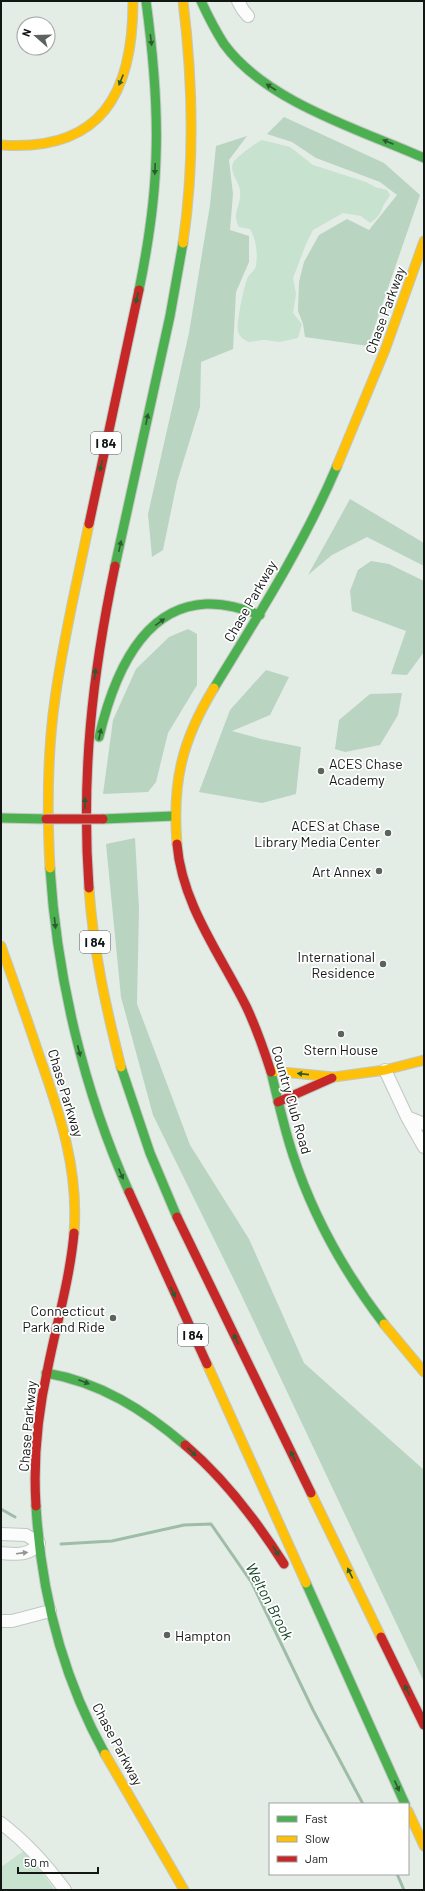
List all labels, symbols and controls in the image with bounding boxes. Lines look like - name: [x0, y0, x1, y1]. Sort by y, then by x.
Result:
- north arrow: [16, 16, 56, 56]
- text: N: [19, 27, 33, 38]
- one-way arrow: [148, 34, 154, 46]
- one-way arrow: [117, 75, 123, 87]
- one-way arrow: [265, 84, 276, 91]
- one-way arrow: [382, 139, 394, 145]
- one-way arrow: [152, 163, 159, 175]
- street label: Chase Parkway: [361, 264, 409, 356]
- one-way arrow: [134, 292, 140, 304]
- one-way arrow: [145, 413, 151, 425]
- road number: I 84: [91, 432, 121, 454]
- one-way arrow: [98, 460, 104, 472]
- one-way arrow: [117, 540, 123, 552]
- street label: Chase Parkway: [220, 557, 280, 645]
- one-way arrow: [155, 618, 165, 626]
- one-way arrow: [92, 668, 98, 680]
- one-way arrow: [97, 727, 103, 740]
- place label: ACES Chase Academy: [329, 755, 403, 788]
- marker: ACES Chase Academy: [316, 766, 326, 776]
- one-way arrow: [82, 796, 88, 809]
- place label: ACES at Chase Library Media Center: [254, 817, 380, 850]
- marker: ACES at Chase Library Media Center: [383, 828, 393, 838]
- place label: Art Annex: [312, 863, 371, 880]
- marker: Art Annex: [374, 866, 384, 876]
- one-way arrow: [52, 917, 59, 929]
- road number: I 84: [80, 931, 110, 953]
- place label: International Residence: [298, 948, 375, 981]
- marker: International Residence: [378, 959, 388, 969]
- marker: Stern House: [336, 1029, 346, 1039]
- place label: Stern House: [304, 1041, 378, 1058]
- street label: Country Club Road: [268, 1044, 316, 1156]
- one-way arrow: [76, 1045, 82, 1057]
- street label: Chase Parkway: [45, 1047, 88, 1140]
- one-way arrow: [297, 1071, 309, 1077]
- one-way arrow: [118, 1168, 124, 1180]
- one-way arrow: [171, 1287, 177, 1299]
- place label: Connecticut Park and Ride: [22, 1302, 105, 1335]
- marker: Connecticut Park and Ride: [108, 1313, 118, 1323]
- road number: I 84: [178, 1324, 208, 1346]
- one-way arrow: [233, 1333, 239, 1345]
- street label: Chase Parkway: [15, 1379, 39, 1472]
- one-way arrow: [78, 1379, 90, 1385]
- one-way arrow: [187, 1447, 197, 1457]
- one-way arrow: [290, 1450, 296, 1462]
- one-way arrow: [272, 1546, 280, 1556]
- one-way arrow: [16, 1550, 28, 1557]
- water label: Welton Brook: [242, 1560, 298, 1643]
- one-way arrow: [347, 1567, 353, 1579]
- place label: Hampton: [175, 1627, 231, 1644]
- marker: Hampton: [162, 1630, 172, 1640]
- one-way arrow: [404, 1684, 410, 1696]
- street label: Chase Parkway: [89, 1700, 147, 1789]
- one-way arrow: [394, 1780, 400, 1792]
- legend: [269, 1803, 409, 1875]
- text: Fast: [305, 1811, 328, 1825]
- text: Slow: [305, 1831, 330, 1845]
- scale bar: [18, 1849, 98, 1875]
- text: Jam: [305, 1851, 328, 1865]
- text: 50 m: [24, 1855, 49, 1869]

